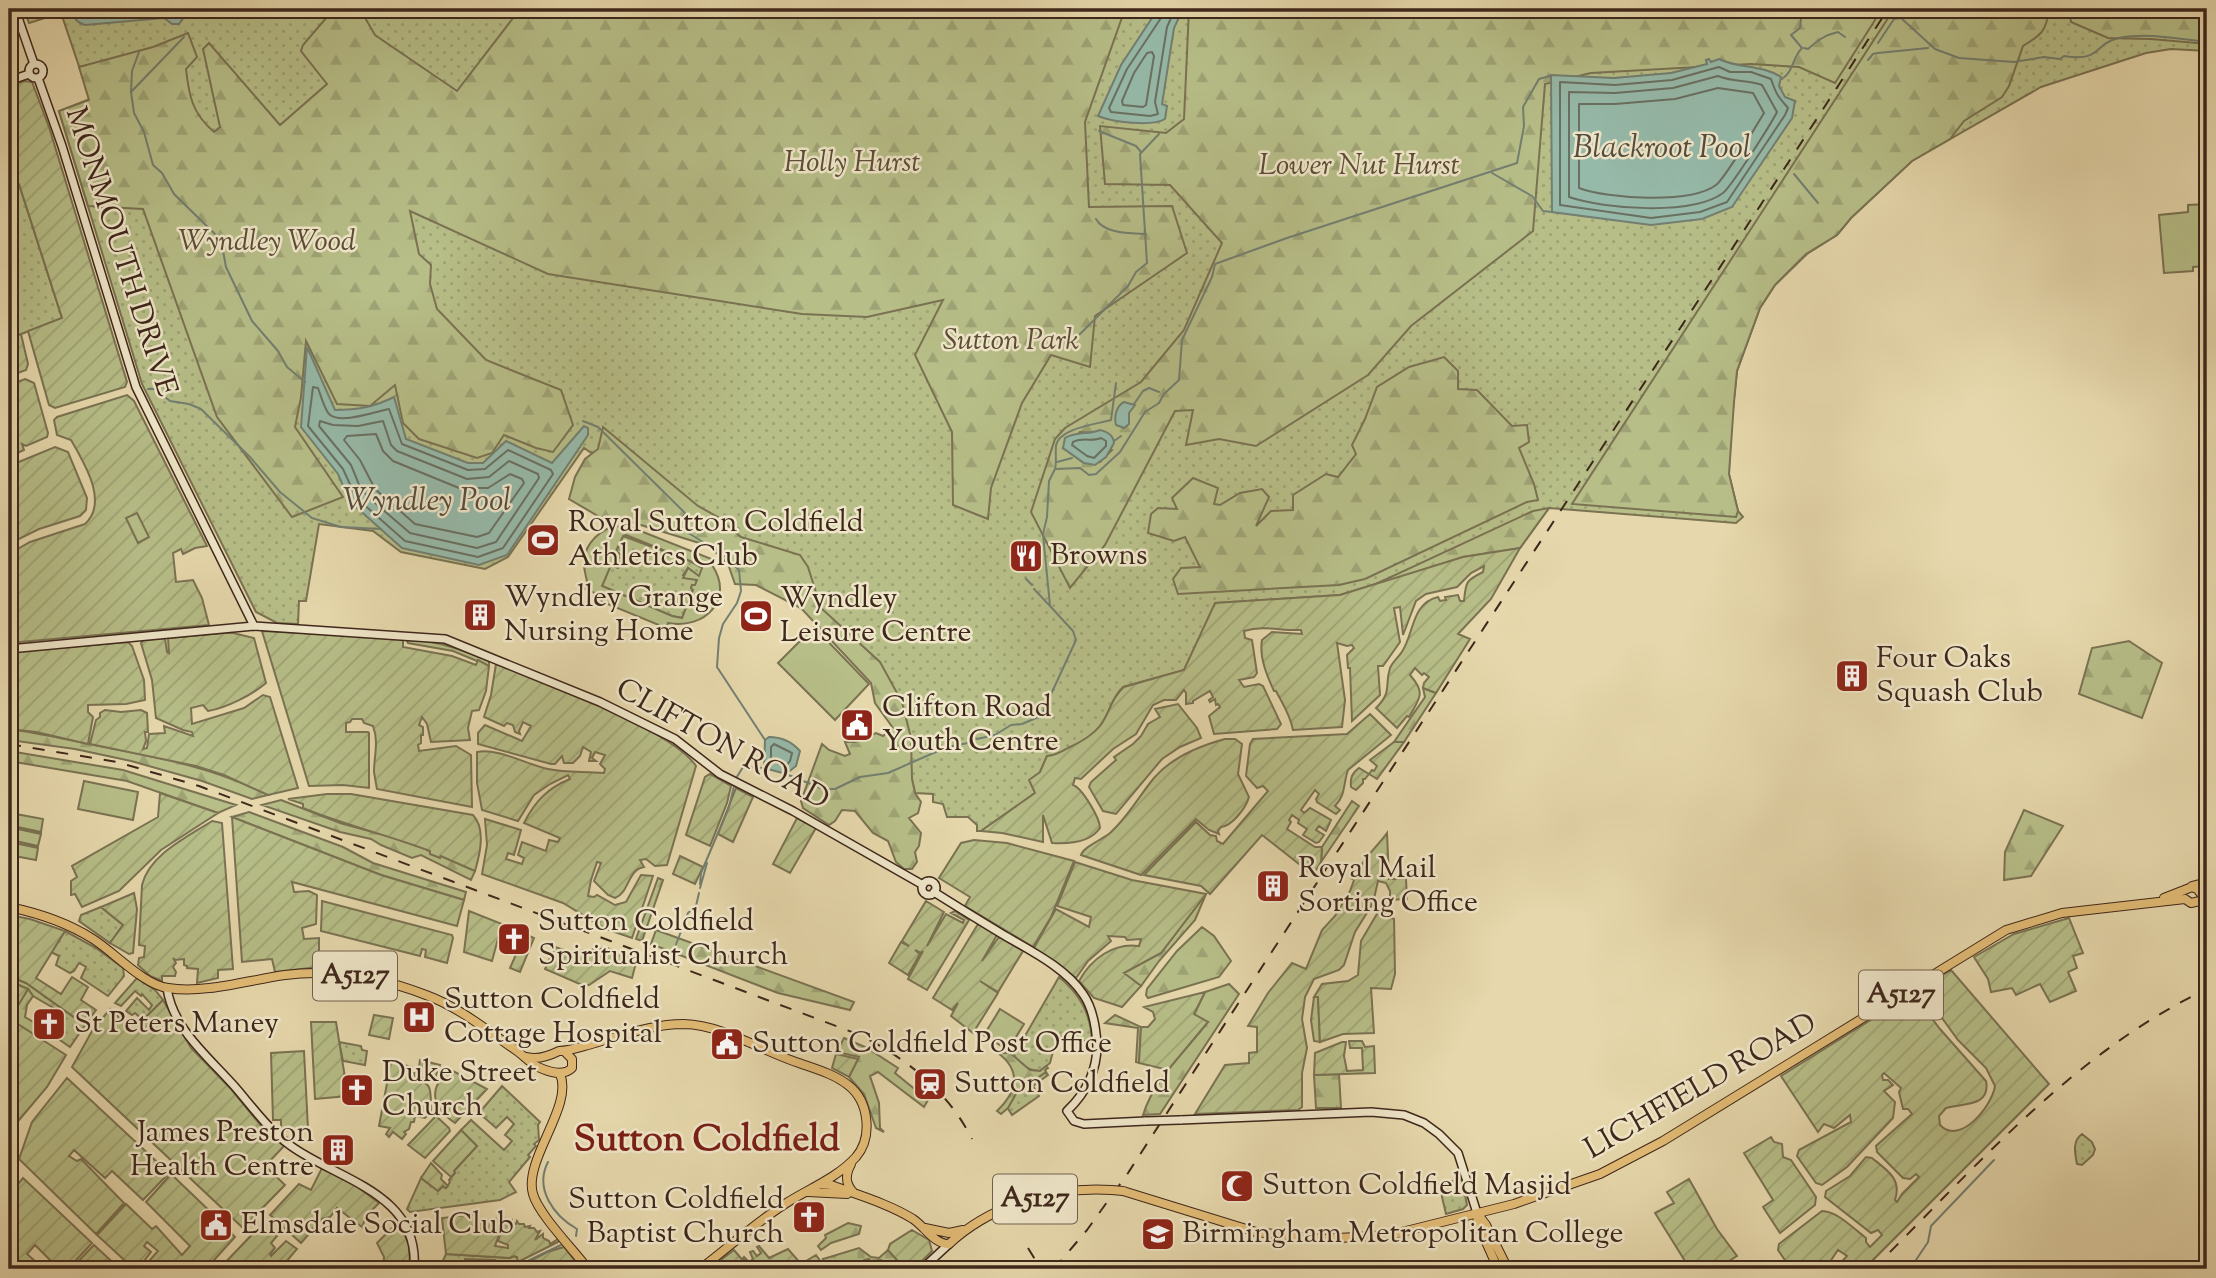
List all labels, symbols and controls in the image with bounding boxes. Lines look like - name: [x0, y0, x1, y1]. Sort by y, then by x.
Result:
- street label: MONMOUTH DRIVE: [53, 102, 187, 402]
- water label: Blackroot Pool: [1573, 126, 1751, 172]
- park label: Holly Hurst: [784, 142, 920, 185]
- park label: Lower Nut Hurst: [1258, 145, 1460, 188]
- park label: Wyndley Wood: [178, 221, 356, 264]
- park label: Sutton Park: [943, 320, 1079, 363]
- water label: Wyndley Pool: [343, 479, 511, 525]
- place label: Royal Sutton Coldfield Athletics Club: [568, 502, 864, 579]
- sports icon: Royal Sutton Coldfield Athletics Club: [524, 521, 562, 559]
- place label: Browns: [1050, 535, 1148, 578]
- restaurant icon: Browns: [1007, 537, 1045, 575]
- place label: Wyndley Grange Nursing Home: [504, 577, 723, 654]
- place label: Wyndley Leisure Centre: [780, 578, 972, 655]
- building icon: Wyndley Grange Nursing Home: [461, 596, 499, 634]
- sports icon: Wyndley Leisure Centre: [737, 597, 775, 635]
- place label: Four Oaks Squash Club: [1876, 638, 2043, 715]
- building icon: Four Oaks Squash Club: [1833, 657, 1871, 695]
- street label: CLIFTON ROAD: [607, 668, 837, 822]
- place label: Clifton Road Youth Centre: [882, 687, 1059, 764]
- public building icon: Clifton Road Youth Centre: [838, 706, 876, 744]
- place label: Royal Mail Sorting Office: [1298, 848, 1478, 925]
- building icon: Royal Mail Sorting Office: [1254, 867, 1292, 905]
- place label: Sutton Coldfield Spiritualist Church: [538, 901, 789, 978]
- church icon: Sutton Coldfield Spiritualist Church: [495, 920, 533, 958]
- road number: A5127: [313, 951, 397, 1000]
- road number: A5127: [1859, 970, 1943, 1020]
- place label: Sutton Coldfield Cottage Hospital: [444, 979, 662, 1056]
- hospital icon: Sutton Coldfield Cottage Hospital: [400, 998, 438, 1036]
- place label: St Peters Maney: [74, 1003, 279, 1046]
- street label: LICHFIELD ROAD: [1577, 1003, 1825, 1171]
- church icon: St Peters Maney: [30, 1005, 68, 1043]
- place label: Sutton Coldfield Post Office: [752, 1023, 1112, 1066]
- public building icon: Sutton Coldfield Post Office: [708, 1025, 746, 1063]
- place label: Duke Street Church: [382, 1052, 537, 1129]
- place label: Sutton Coldfield: [954, 1063, 1170, 1106]
- station icon: Sutton Coldfield: [911, 1065, 949, 1103]
- church icon: Duke Street Church: [338, 1071, 376, 1109]
- place label: James Preston Health Centre: [130, 1112, 314, 1189]
- district label: Sutton Coldfield: [574, 1114, 840, 1168]
- building icon: James Preston Health Centre: [319, 1131, 357, 1169]
- place label: Sutton Coldfield Masjid: [1262, 1165, 1571, 1208]
- mosque icon: Sutton Coldfield Masjid: [1218, 1167, 1256, 1205]
- road number: A5127: [993, 1174, 1077, 1224]
- place label: Sutton Coldfield Baptist Church: [568, 1179, 784, 1256]
- church icon: Sutton Coldfield Baptist Church: [790, 1198, 828, 1236]
- place label: Elmsdale Social Club: [241, 1204, 514, 1247]
- public building icon: Elmsdale Social Club: [197, 1206, 235, 1244]
- place label: Birmingham Metropolitan College: [1182, 1213, 1623, 1256]
- school or university icon: Birmingham Metropolitan College: [1139, 1215, 1177, 1253]

